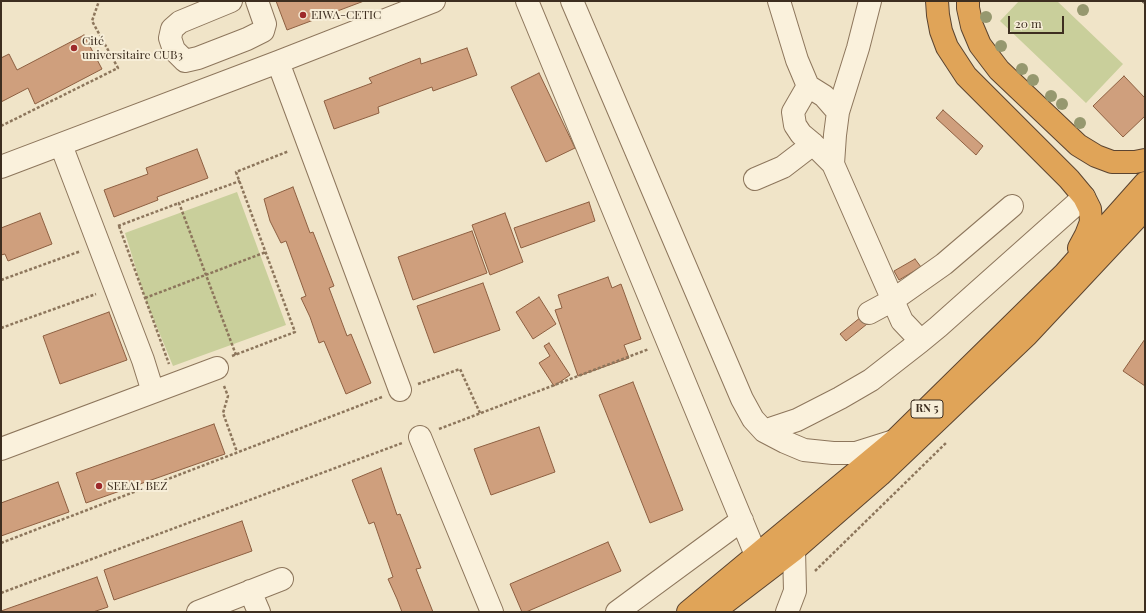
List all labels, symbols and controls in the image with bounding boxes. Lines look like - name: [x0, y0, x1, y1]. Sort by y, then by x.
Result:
- place label: EIWA-CETIC: [311, 8, 381, 22]
- scale bar: [1010, 8, 1066, 34]
- marker: EIWA-CETIC: [298, 10, 308, 20]
- text: 20 m: [1015, 15, 1042, 31]
- place label: Cité universitaire CUB3: [82, 34, 183, 62]
- marker: Cité universitaire CUB3: [69, 43, 79, 53]
- road number: RN 5: [911, 400, 943, 418]
- place label: SEEAL BEZ: [107, 479, 167, 493]
- marker: SEEAL BEZ: [94, 481, 104, 491]

